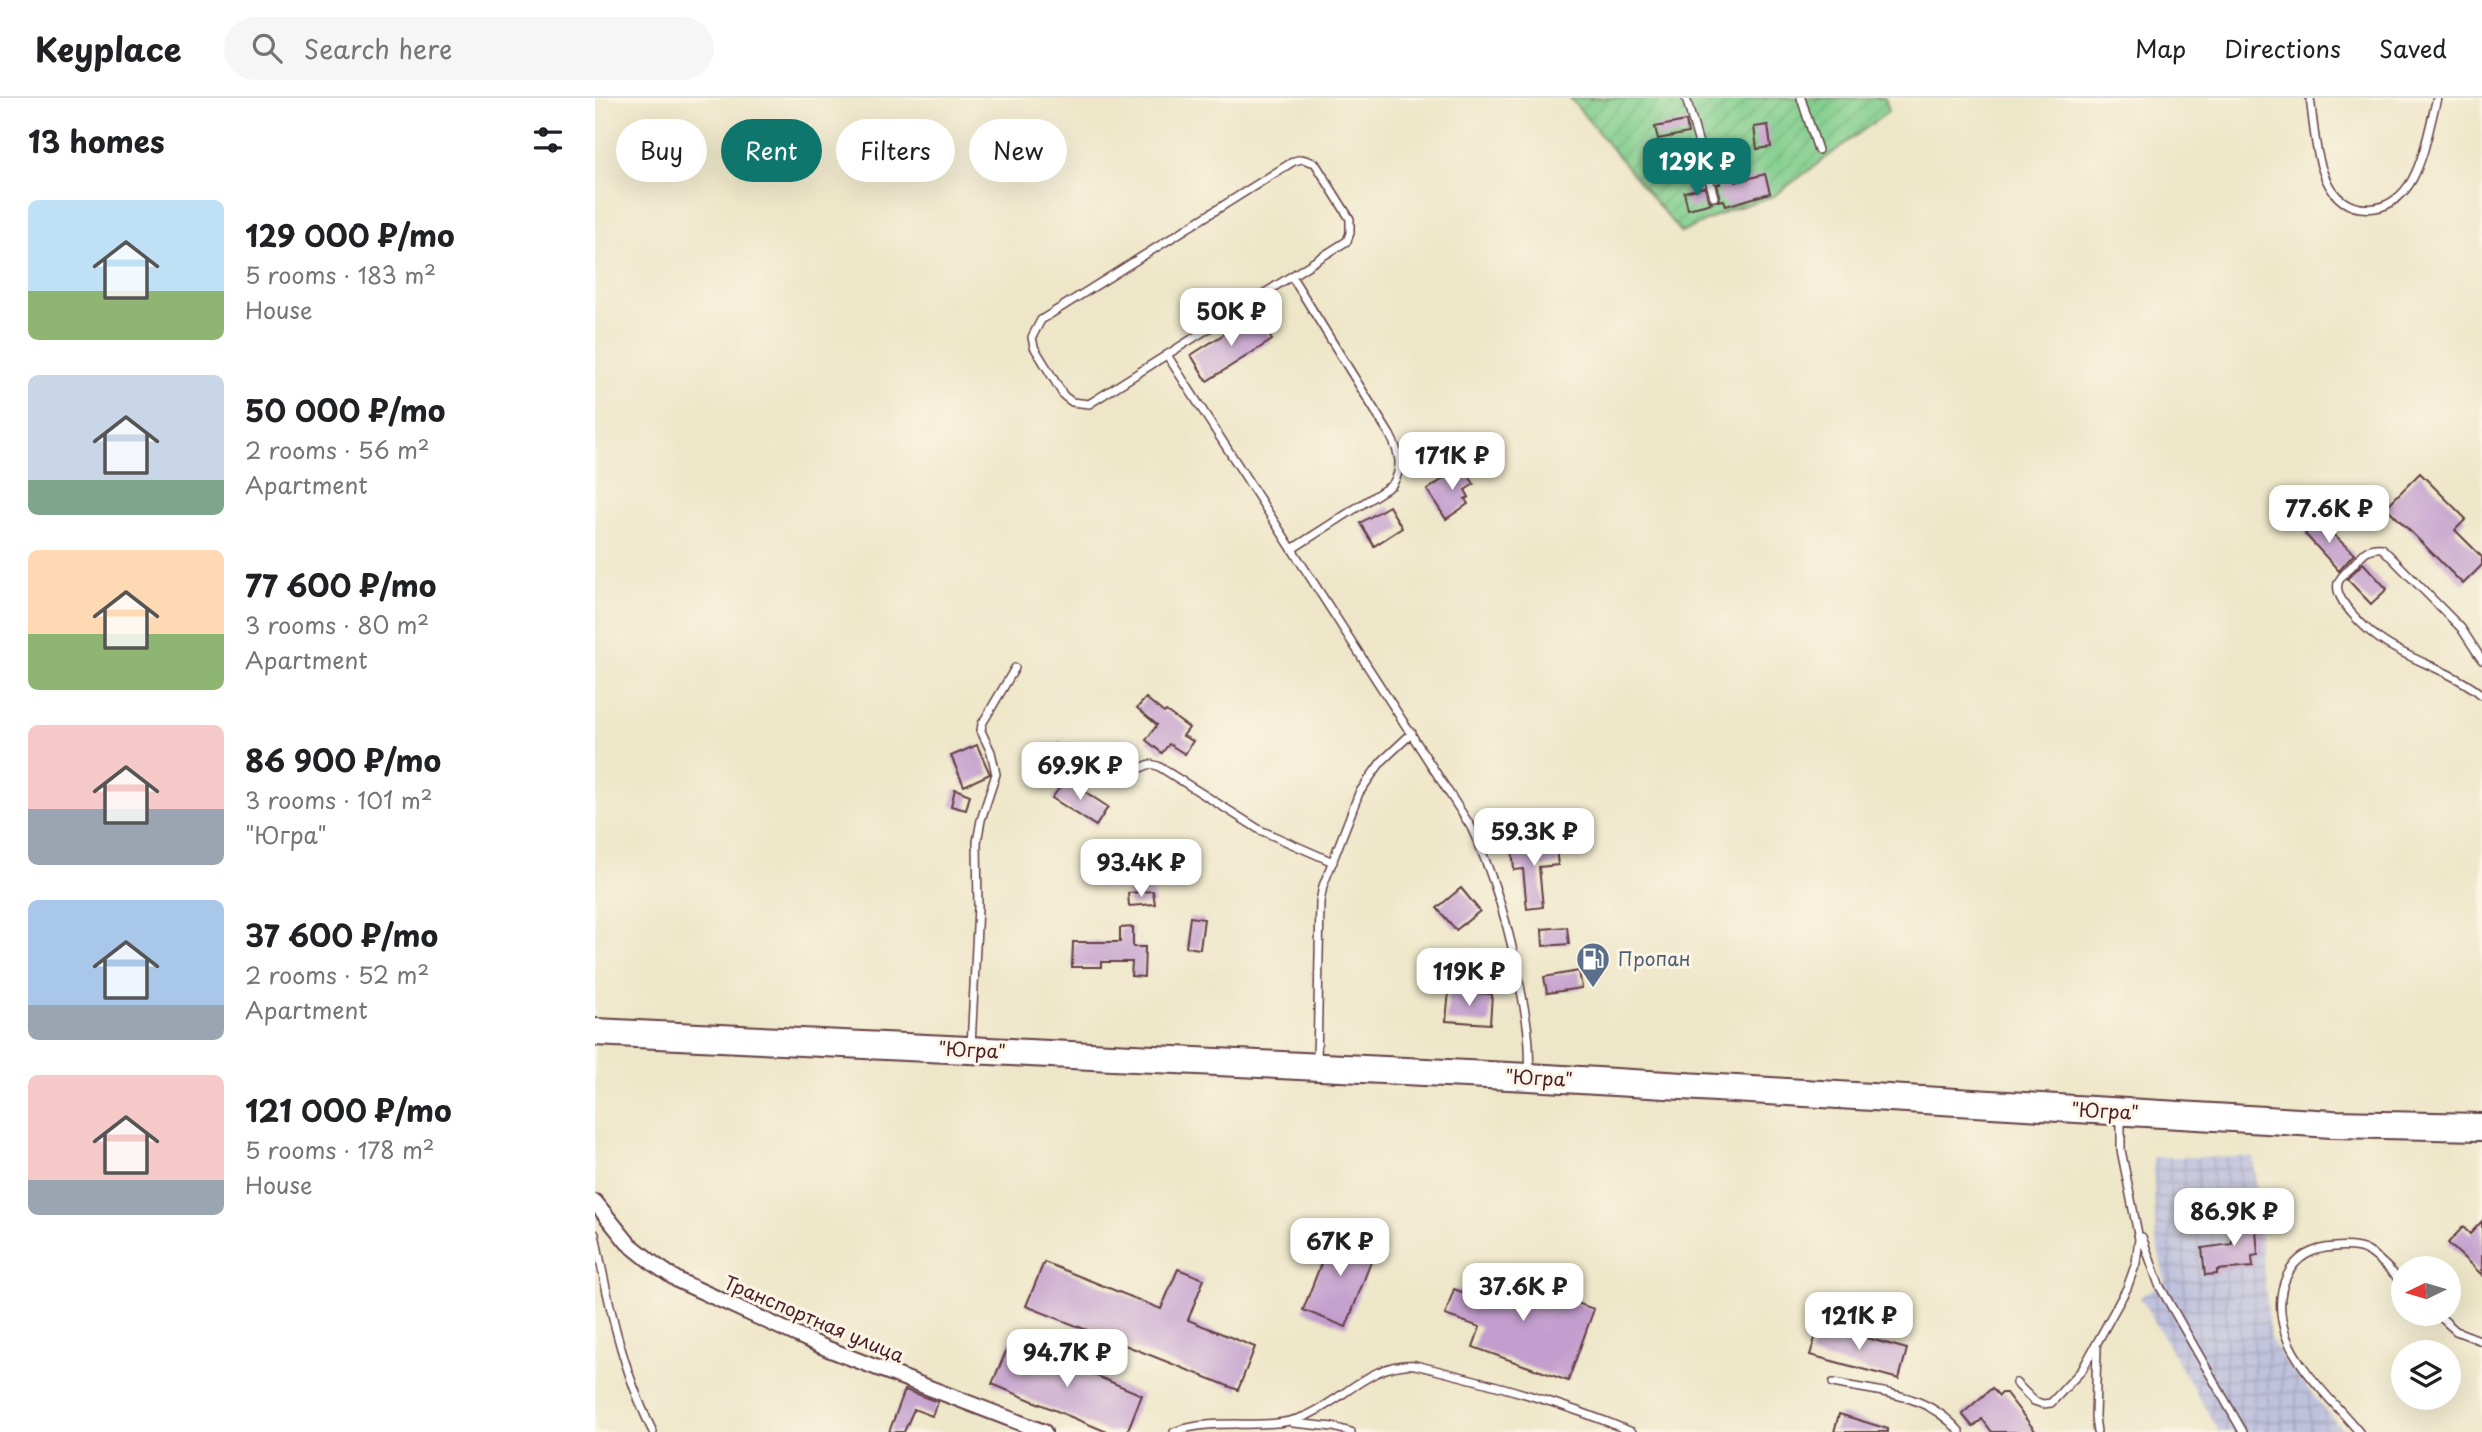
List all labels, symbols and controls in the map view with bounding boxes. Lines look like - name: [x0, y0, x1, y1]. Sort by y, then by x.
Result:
- search box: [224, 17, 714, 80]
- text: Keyplace: [35, 23, 182, 73]
- icon: search: [248, 29, 286, 67]
- text: Search here: [304, 29, 452, 68]
- text: Map: [2135, 30, 2186, 66]
- text: Directions: [2224, 30, 2341, 66]
- text: Saved: [2379, 30, 2447, 66]
- text: 13 homes: [28, 118, 165, 163]
- chip: Buy: [616, 119, 707, 182]
- chip: Rent: [721, 119, 822, 182]
- chip: Filters: [836, 119, 955, 182]
- chip: New: [969, 119, 1067, 182]
- icon: filters: [529, 121, 567, 159]
- pin: 129K ₽: [1640, 139, 1754, 198]
- text: 129K ₽: [1659, 143, 1735, 178]
- text: 129 000 ₽/mo: [245, 212, 455, 257]
- icon: home: [84, 228, 168, 312]
- text: 5 rooms · 183 m²: [245, 257, 436, 292]
- pin: 50K ₽: [1182, 288, 1280, 348]
- text: House: [245, 292, 312, 327]
- text: 50K ₽: [1196, 293, 1266, 328]
- text: 50 000 ₽/mo: [245, 387, 445, 432]
- icon: home: [84, 403, 168, 487]
- text: 2 rooms · 56 m²: [245, 432, 430, 467]
- pin: 171K ₽: [1395, 432, 1509, 492]
- text: 171K ₽: [1415, 437, 1489, 472]
- text: Apartment: [245, 467, 368, 502]
- pin: 77.6K ₽: [2264, 486, 2394, 545]
- text: 77.6K ₽: [2285, 490, 2373, 525]
- text: 77 600 ₽/mo: [245, 562, 436, 607]
- icon: home: [84, 578, 168, 662]
- text: 3 rooms · 80 m²: [245, 607, 429, 642]
- text: Apartment: [245, 642, 368, 677]
- text: 86 900 ₽/mo: [245, 737, 441, 782]
- pin: 69.9K ₽: [1015, 742, 1145, 802]
- text: 69.9K ₽: [1038, 747, 1122, 782]
- icon: home: [84, 753, 168, 837]
- text: 3 rooms · 101 m²: [245, 782, 433, 817]
- pin: 59.3K ₽: [1469, 808, 1599, 868]
- text: 59.3K ₽: [1490, 813, 1578, 848]
- text: "Югра": [245, 817, 327, 852]
- pin: 93.4K ₽: [1076, 840, 1206, 899]
- text: 93.4K ₽: [1096, 844, 1186, 879]
- text: 37 600 ₽/mo: [245, 912, 438, 957]
- icon: home: [84, 928, 168, 1012]
- fuel station icon: Пропан: [1574, 940, 1612, 989]
- place label: Пропан: [1618, 944, 1691, 972]
- pin: 119K ₽: [1412, 948, 1526, 1008]
- text: 119K ₽: [1433, 953, 1505, 988]
- text: 2 rooms · 52 m²: [245, 957, 429, 992]
- text: Apartment: [245, 992, 368, 1027]
- street label: "Югра": [938, 1033, 1006, 1065]
- street label: "Югра": [1505, 1061, 1573, 1093]
- text: 121 000 ₽/mo: [245, 1087, 452, 1132]
- street label: "Югра": [2071, 1094, 2139, 1126]
- icon: home: [84, 1103, 168, 1187]
- text: 5 rooms · 178 m²: [245, 1132, 435, 1167]
- text: House: [245, 1167, 312, 1202]
- pin: 86.9K ₽: [2169, 1188, 2299, 1248]
- text: 86.9K ₽: [2190, 1193, 2278, 1228]
- pin: 67K ₽: [1291, 1218, 1389, 1278]
- text: 67K ₽: [1306, 1223, 1374, 1258]
- north arrow: [2391, 1256, 2461, 1326]
- map controls: [2391, 1256, 2461, 1410]
- pin: 37.6K ₽: [1458, 1264, 1588, 1323]
- street label: Транспортная улица: [720, 1267, 909, 1369]
- text: 37.6K ₽: [1478, 1268, 1568, 1303]
- pin: 121K ₽: [1802, 1292, 1916, 1352]
- text: 121K ₽: [1821, 1297, 1897, 1332]
- pin: 94.7K ₽: [1002, 1330, 1132, 1389]
- text: 94.7K ₽: [1023, 1334, 1111, 1369]
- button: layers: [2391, 1340, 2461, 1410]

